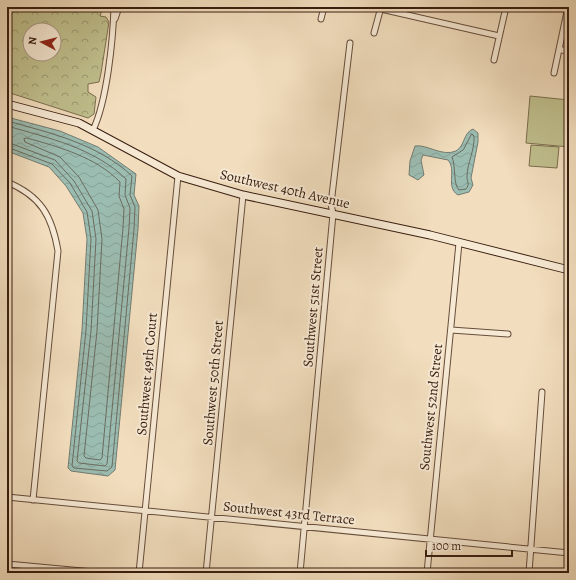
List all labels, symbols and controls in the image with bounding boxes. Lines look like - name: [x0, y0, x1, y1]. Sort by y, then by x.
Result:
- north arrow: [22, 22, 62, 62]
- text: N: [25, 36, 41, 46]
- street label: Southwest 40th Avenue: [218, 165, 352, 213]
- street label: Southwest 51st Street: [298, 246, 328, 368]
- street label: Southwest 49th Court: [132, 312, 162, 436]
- street label: Southwest 50th Street: [198, 319, 228, 446]
- street label: Southwest 52nd Street: [415, 342, 447, 471]
- street label: Southwest 43rd Terrace: [222, 497, 356, 529]
- scale bar: [426, 532, 512, 558]
- text: 100 m: [432, 538, 461, 554]

